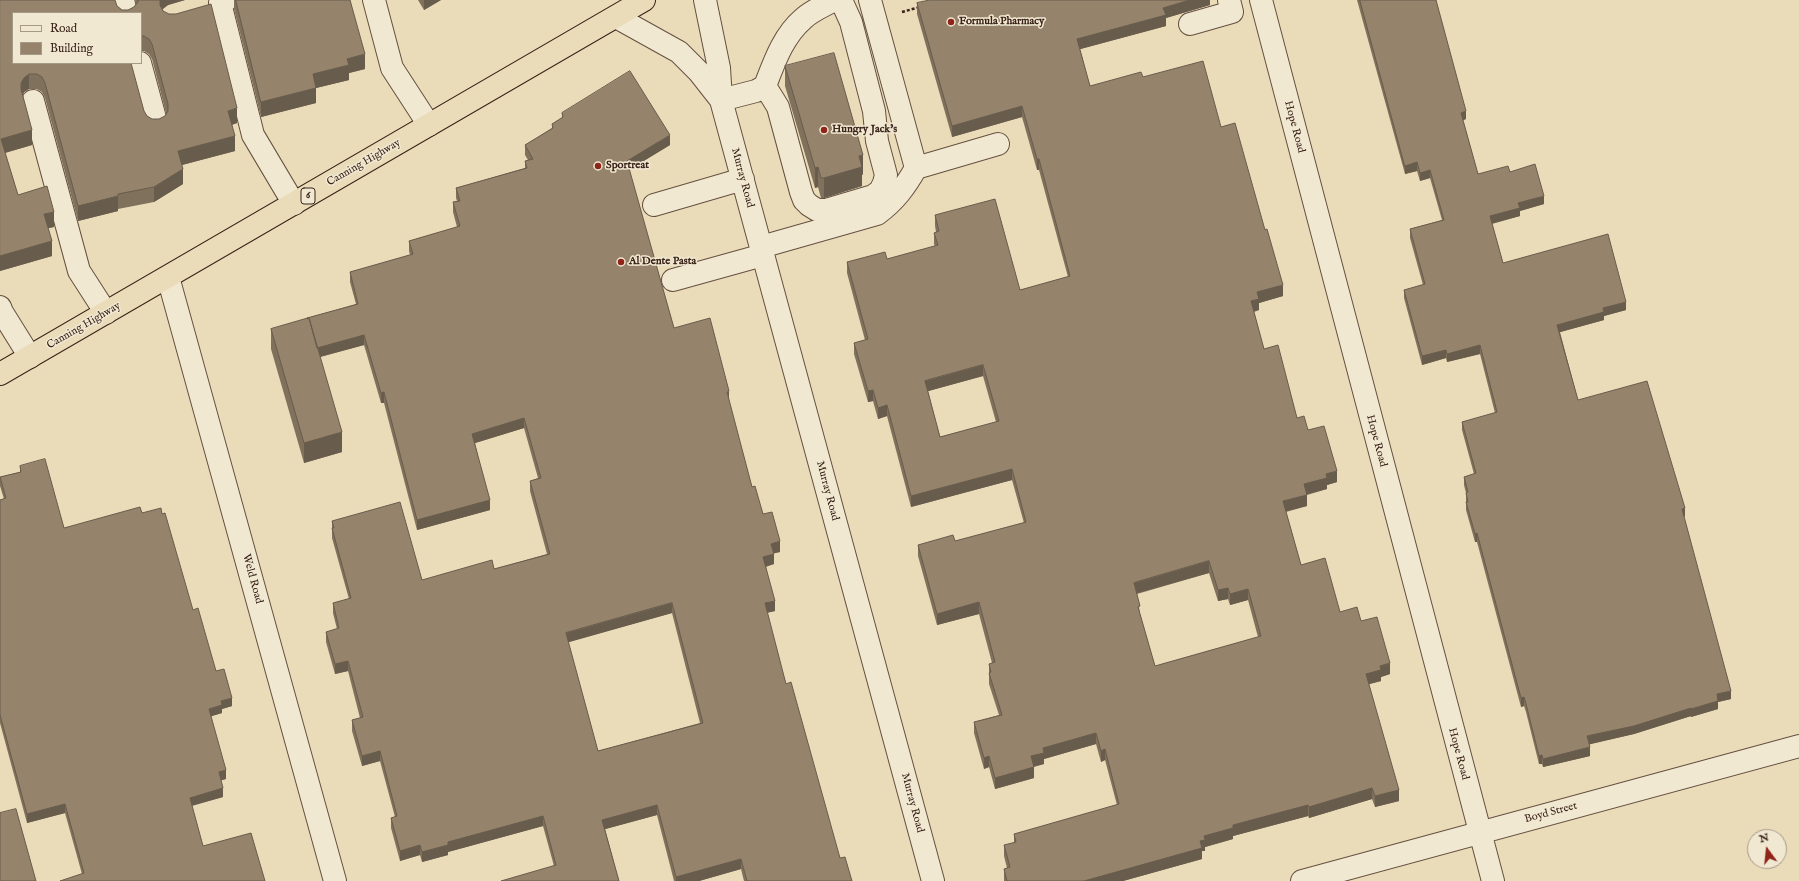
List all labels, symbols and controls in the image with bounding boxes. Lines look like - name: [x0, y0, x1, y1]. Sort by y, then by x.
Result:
- legend: [12, 12, 142, 64]
- place label: Formula Pharmacy: [959, 15, 1045, 29]
- marker: Formula Pharmacy: [946, 17, 956, 27]
- text: Road: [50, 21, 77, 36]
- text: Building: [50, 41, 93, 56]
- street label: Hope Road: [1281, 99, 1307, 155]
- place label: Hungry Jack's: [832, 123, 897, 137]
- marker: Hungry Jack's: [819, 125, 829, 135]
- street label: Canning Highway: [325, 137, 403, 189]
- street label: Murray Road: [728, 147, 756, 209]
- place label: Sportreat: [606, 159, 649, 173]
- marker: Sportreat: [593, 161, 603, 171]
- road number: 6: [301, 188, 315, 204]
- place label: Al Dente Pasta: [629, 255, 696, 269]
- marker: Al Dente Pasta: [616, 257, 626, 267]
- street label: Canning Highway: [45, 300, 123, 352]
- street label: Hope Road: [1363, 413, 1389, 469]
- street label: Murray Road: [813, 460, 841, 522]
- street label: Weld Road: [239, 553, 265, 605]
- street label: Hope Road: [1445, 726, 1471, 782]
- street label: Murray Road: [898, 772, 926, 834]
- street label: Boyd Street: [1523, 800, 1579, 826]
- north arrow: [1747, 829, 1787, 869]
- text: N: [1758, 830, 1771, 846]

